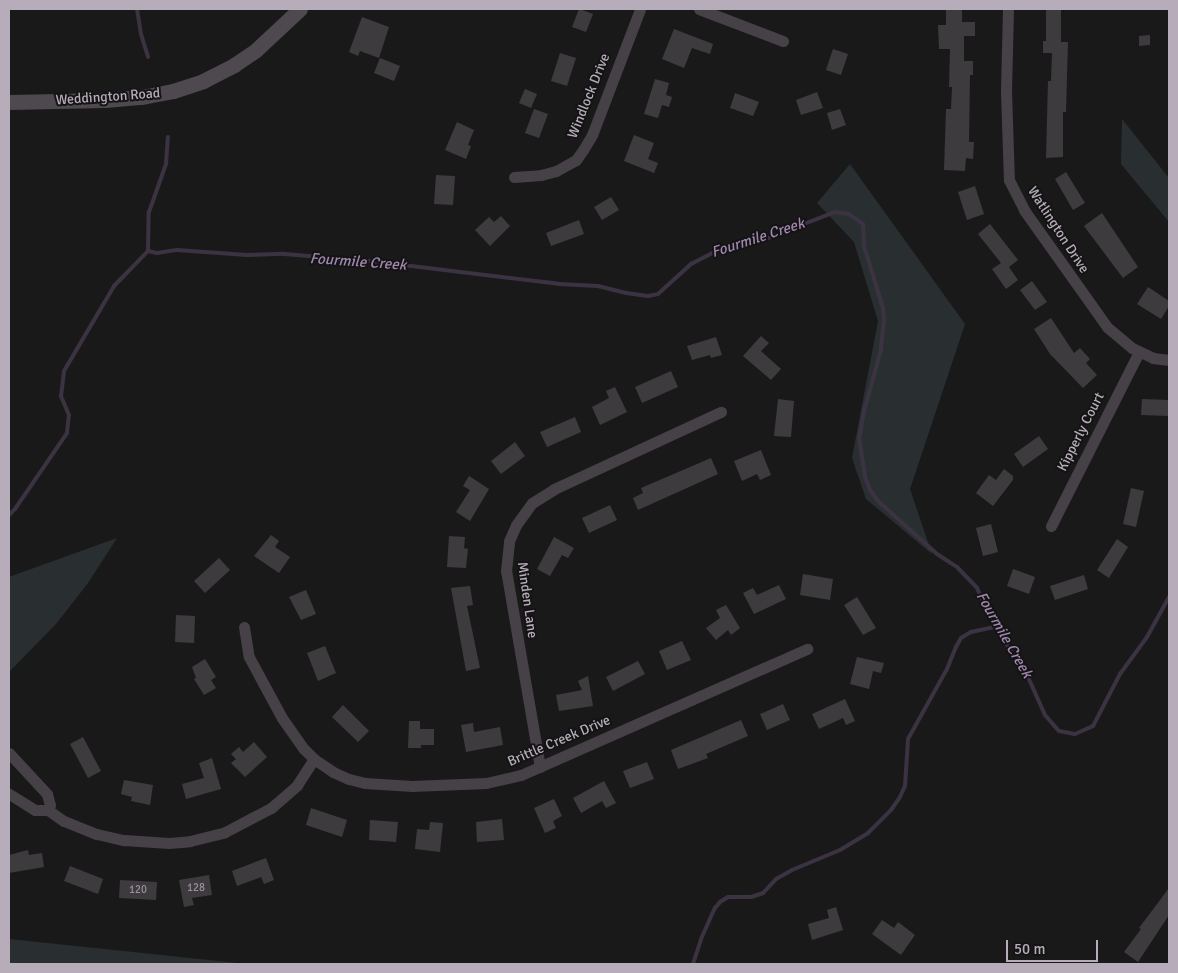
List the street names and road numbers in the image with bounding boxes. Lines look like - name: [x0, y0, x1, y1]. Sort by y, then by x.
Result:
- street label: Windlock Drive: [564, 51, 614, 141]
- street label: Weddington Road: [55, 85, 161, 109]
- street label: Watlington Drive: [1024, 183, 1092, 277]
- street label: Kipperly Court: [1054, 390, 1108, 474]
- street label: Minden Lane: [513, 561, 541, 639]
- street label: Brittle Creek Drive: [505, 712, 613, 770]

